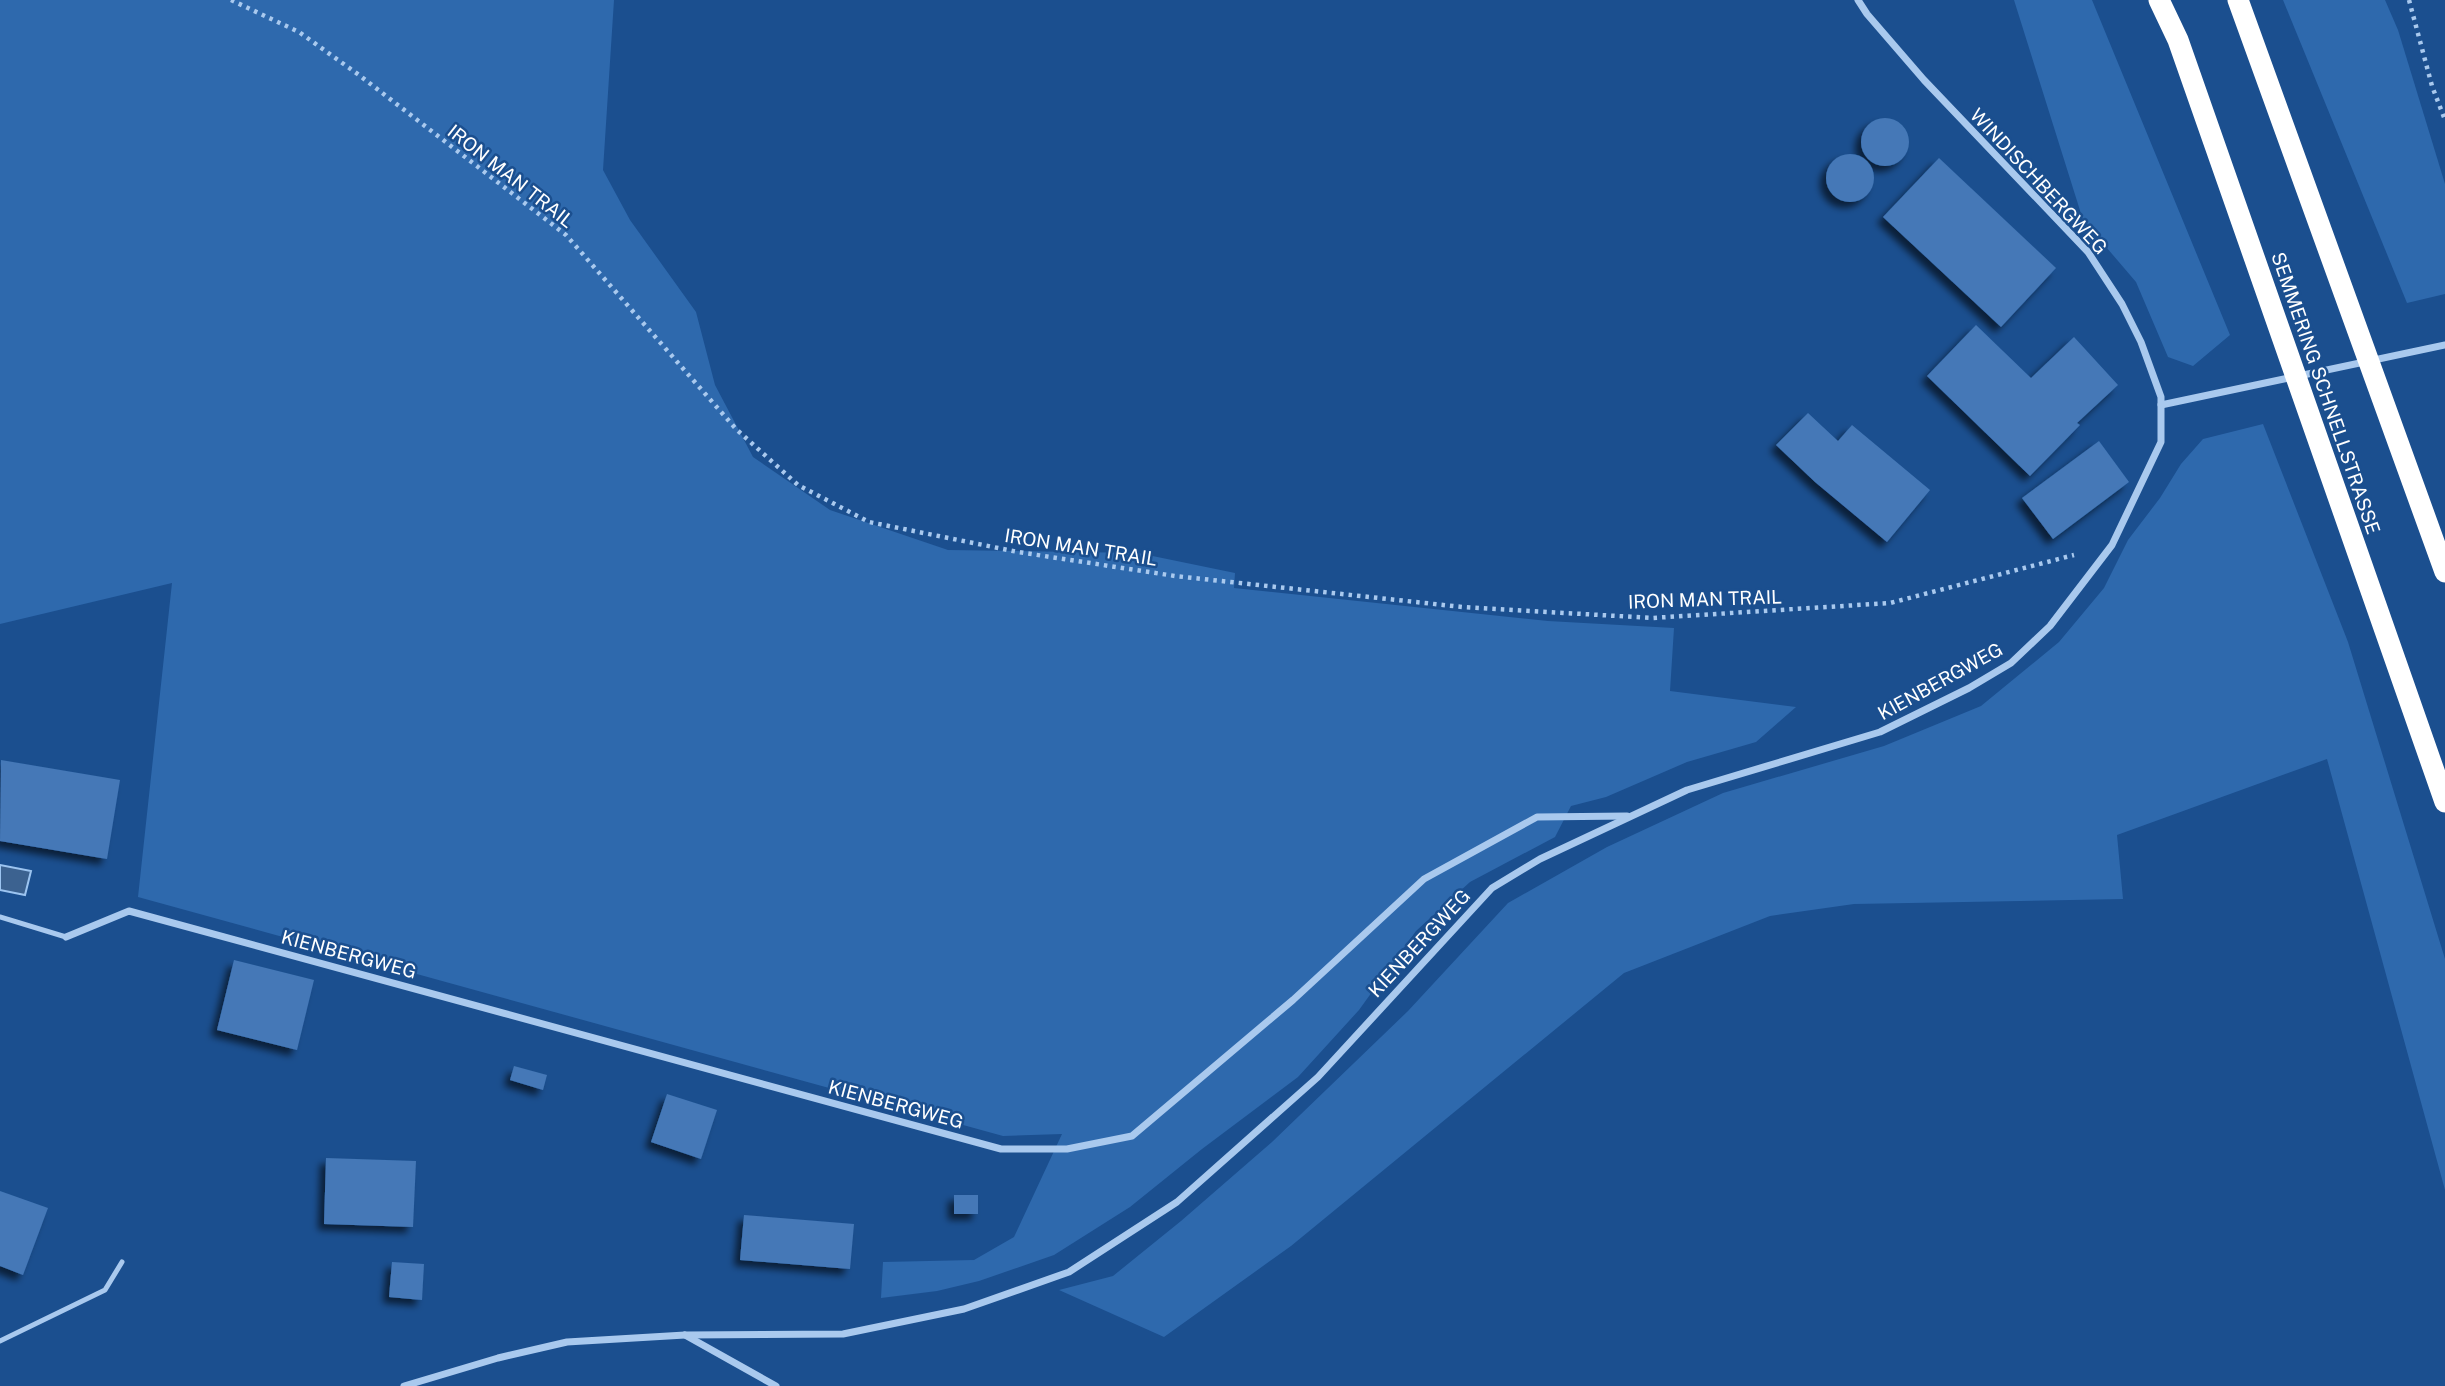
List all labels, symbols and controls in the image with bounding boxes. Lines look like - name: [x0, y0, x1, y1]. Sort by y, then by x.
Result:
- street label: WINDISCHBERGWEG: [1966, 104, 2112, 258]
- street label: IRON MAN TRAIL: [443, 120, 579, 232]
- street label: SEMMERING SCHNELLSTRASSE: [2267, 249, 2385, 537]
- street label: IRON MAN TRAIL: [1003, 524, 1159, 570]
- street label: IRON MAN TRAIL: [1628, 585, 1782, 613]
- street label: KIENBERGWEG: [1874, 638, 2006, 724]
- street label: KIENBERGWEG: [1364, 885, 1474, 1001]
- street label: KIENBERGWEG: [279, 925, 419, 983]
- street label: KIENBERGWEG: [826, 1075, 966, 1133]

